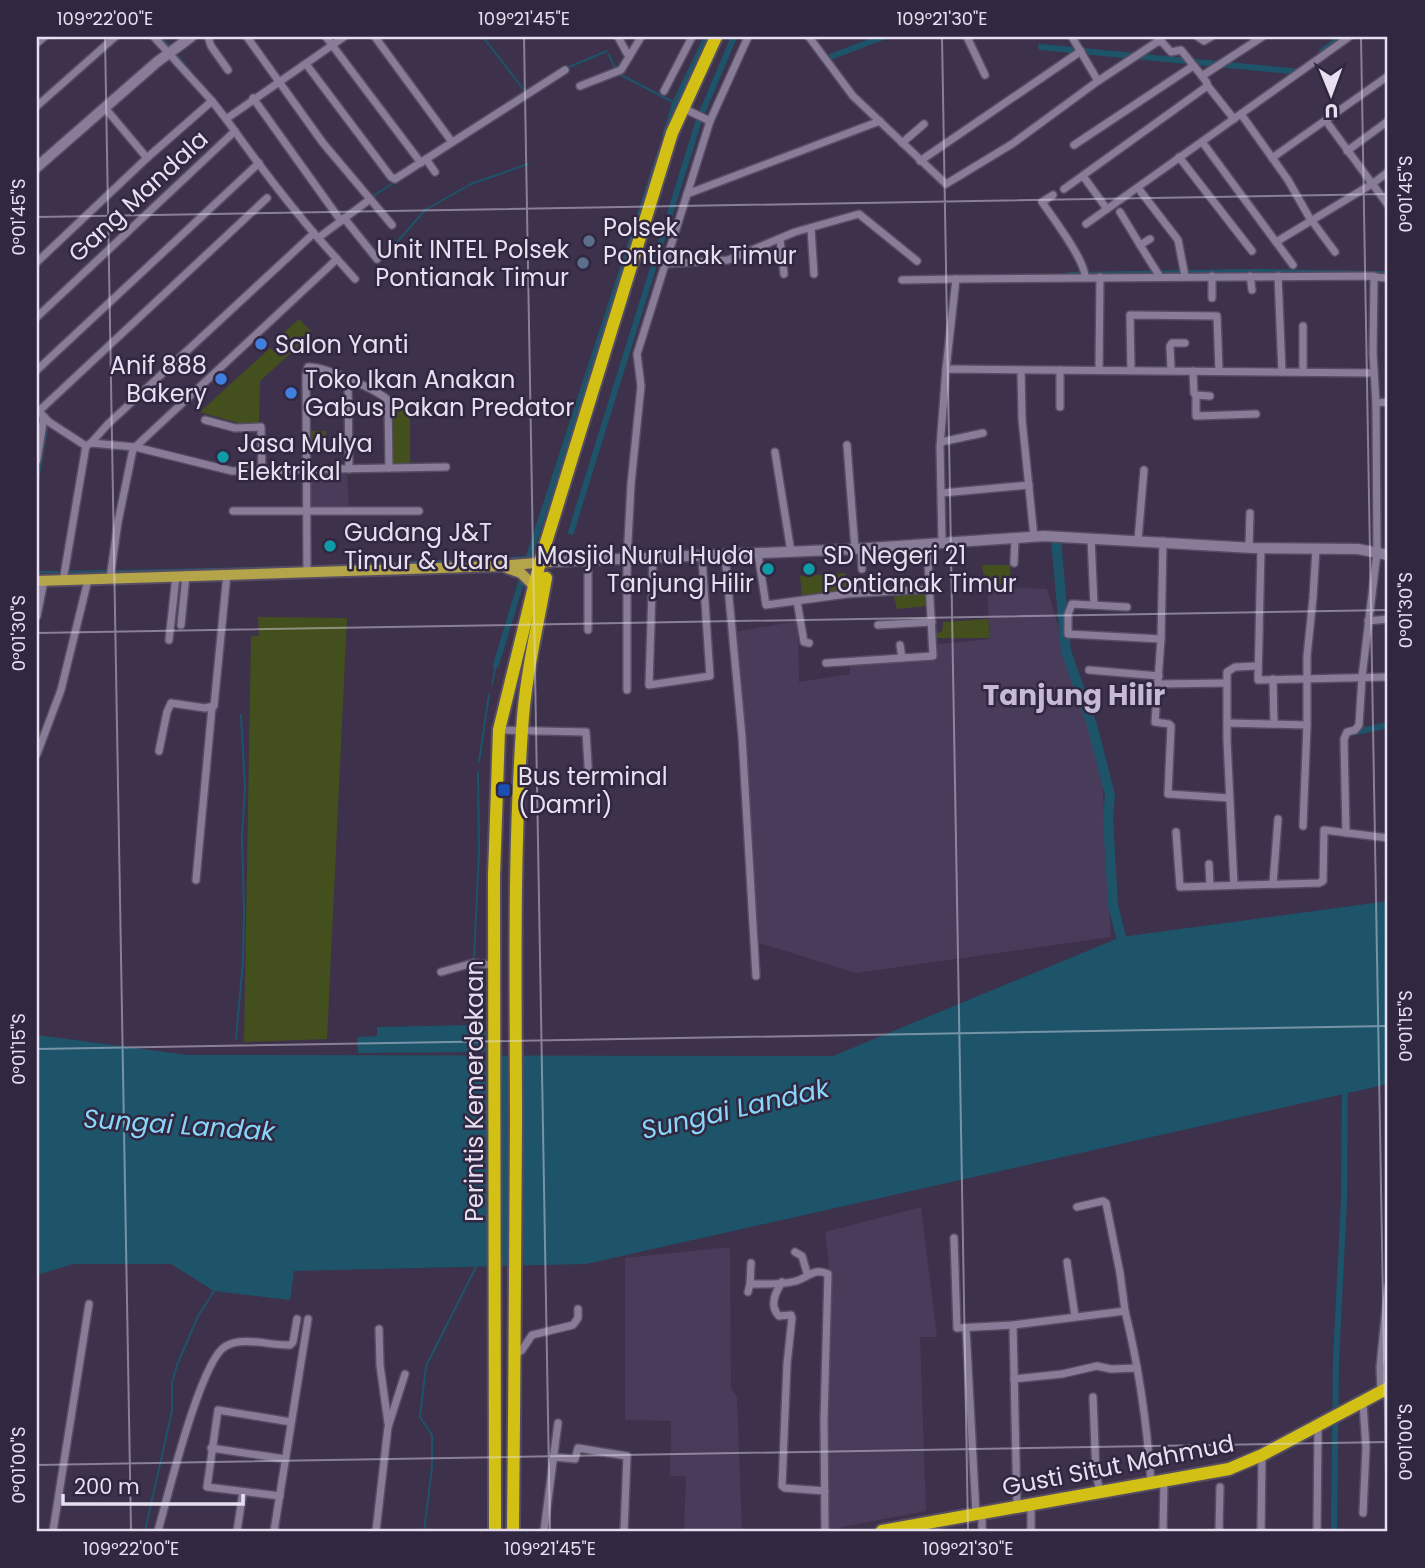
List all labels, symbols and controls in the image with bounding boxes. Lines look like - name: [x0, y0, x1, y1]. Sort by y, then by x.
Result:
- text: 109°22'00"E: [57, 6, 153, 31]
- text: 109°21'45"E: [478, 6, 570, 31]
- text: 109°21'30"E: [896, 6, 988, 31]
- north arrow: [1296, 60, 1366, 130]
- text: U: [1324, 97, 1338, 124]
- street label: Gang Mandala: [61, 123, 215, 269]
- text: 0°01'45"S: [1393, 155, 1418, 233]
- text: 0°01'45"S: [6, 178, 31, 256]
- place label: Polsek Pontianak Timur: [603, 211, 797, 272]
- place label: Unit INTEL Polsek Pontianak Timur: [375, 233, 570, 294]
- marker: Polsek Pontianak Timur: [581, 233, 597, 249]
- marker: Unit INTEL Polsek Pontianak Timur: [575, 255, 591, 271]
- place label: Salon Yanti: [275, 328, 409, 361]
- marker: Salon Yanti: [253, 336, 269, 352]
- place label: Anif 888 Bakery: [110, 349, 207, 410]
- place label: Toko Ikan Anakan Gabus Pakan Predator: [305, 363, 574, 424]
- marker: Anif 888 Bakery: [213, 371, 229, 387]
- marker: Toko Ikan Anakan Gabus Pakan Predator: [283, 385, 299, 401]
- place label: Jasa Mulya Elektrikal: [237, 427, 373, 488]
- marker: Jasa Mulya Elektrikal: [215, 449, 231, 465]
- place label: Gudang J&T Timur & Utara: [344, 516, 509, 577]
- marker: Gudang J&T Timur & Utara: [322, 538, 338, 554]
- place label: Masjid Nurul Huda Tanjung Hilir: [537, 539, 754, 600]
- place label: SD Negeri 21 Pontianak Timur: [823, 539, 1017, 600]
- marker: Masjid Nurul Huda Tanjung Hilir: [760, 561, 776, 577]
- marker: SD Negeri 21 Pontianak Timur: [801, 561, 817, 577]
- text: 0°01'30"S: [1393, 572, 1418, 648]
- text: 0°01'30"S: [6, 595, 31, 671]
- district label: Tanjung Hilir: [983, 676, 1165, 715]
- place label: Bus terminal (Damri): [518, 760, 668, 821]
- marker: Bus terminal (Damri): [496, 782, 512, 798]
- street label: Perintis Kemerdekaan: [458, 960, 491, 1222]
- text: 0°01'15"S: [1393, 990, 1418, 1062]
- text: 0°01'15"S: [6, 1013, 31, 1085]
- water label: Sungai Landak: [638, 1070, 834, 1148]
- water label: Sungai Landak: [82, 1100, 277, 1150]
- text: 0°01'00"S: [1393, 1403, 1418, 1481]
- text: 0°01'00"S: [6, 1426, 31, 1504]
- street label: Gusti Situt Mahmud: [999, 1426, 1237, 1504]
- scale bar: [63, 1463, 243, 1507]
- text: 200 m: [74, 1472, 140, 1501]
- text: 109°22'00"E: [83, 1536, 179, 1561]
- text: 109°21'45"E: [504, 1536, 596, 1561]
- text: 109°21'30"E: [922, 1536, 1014, 1561]

